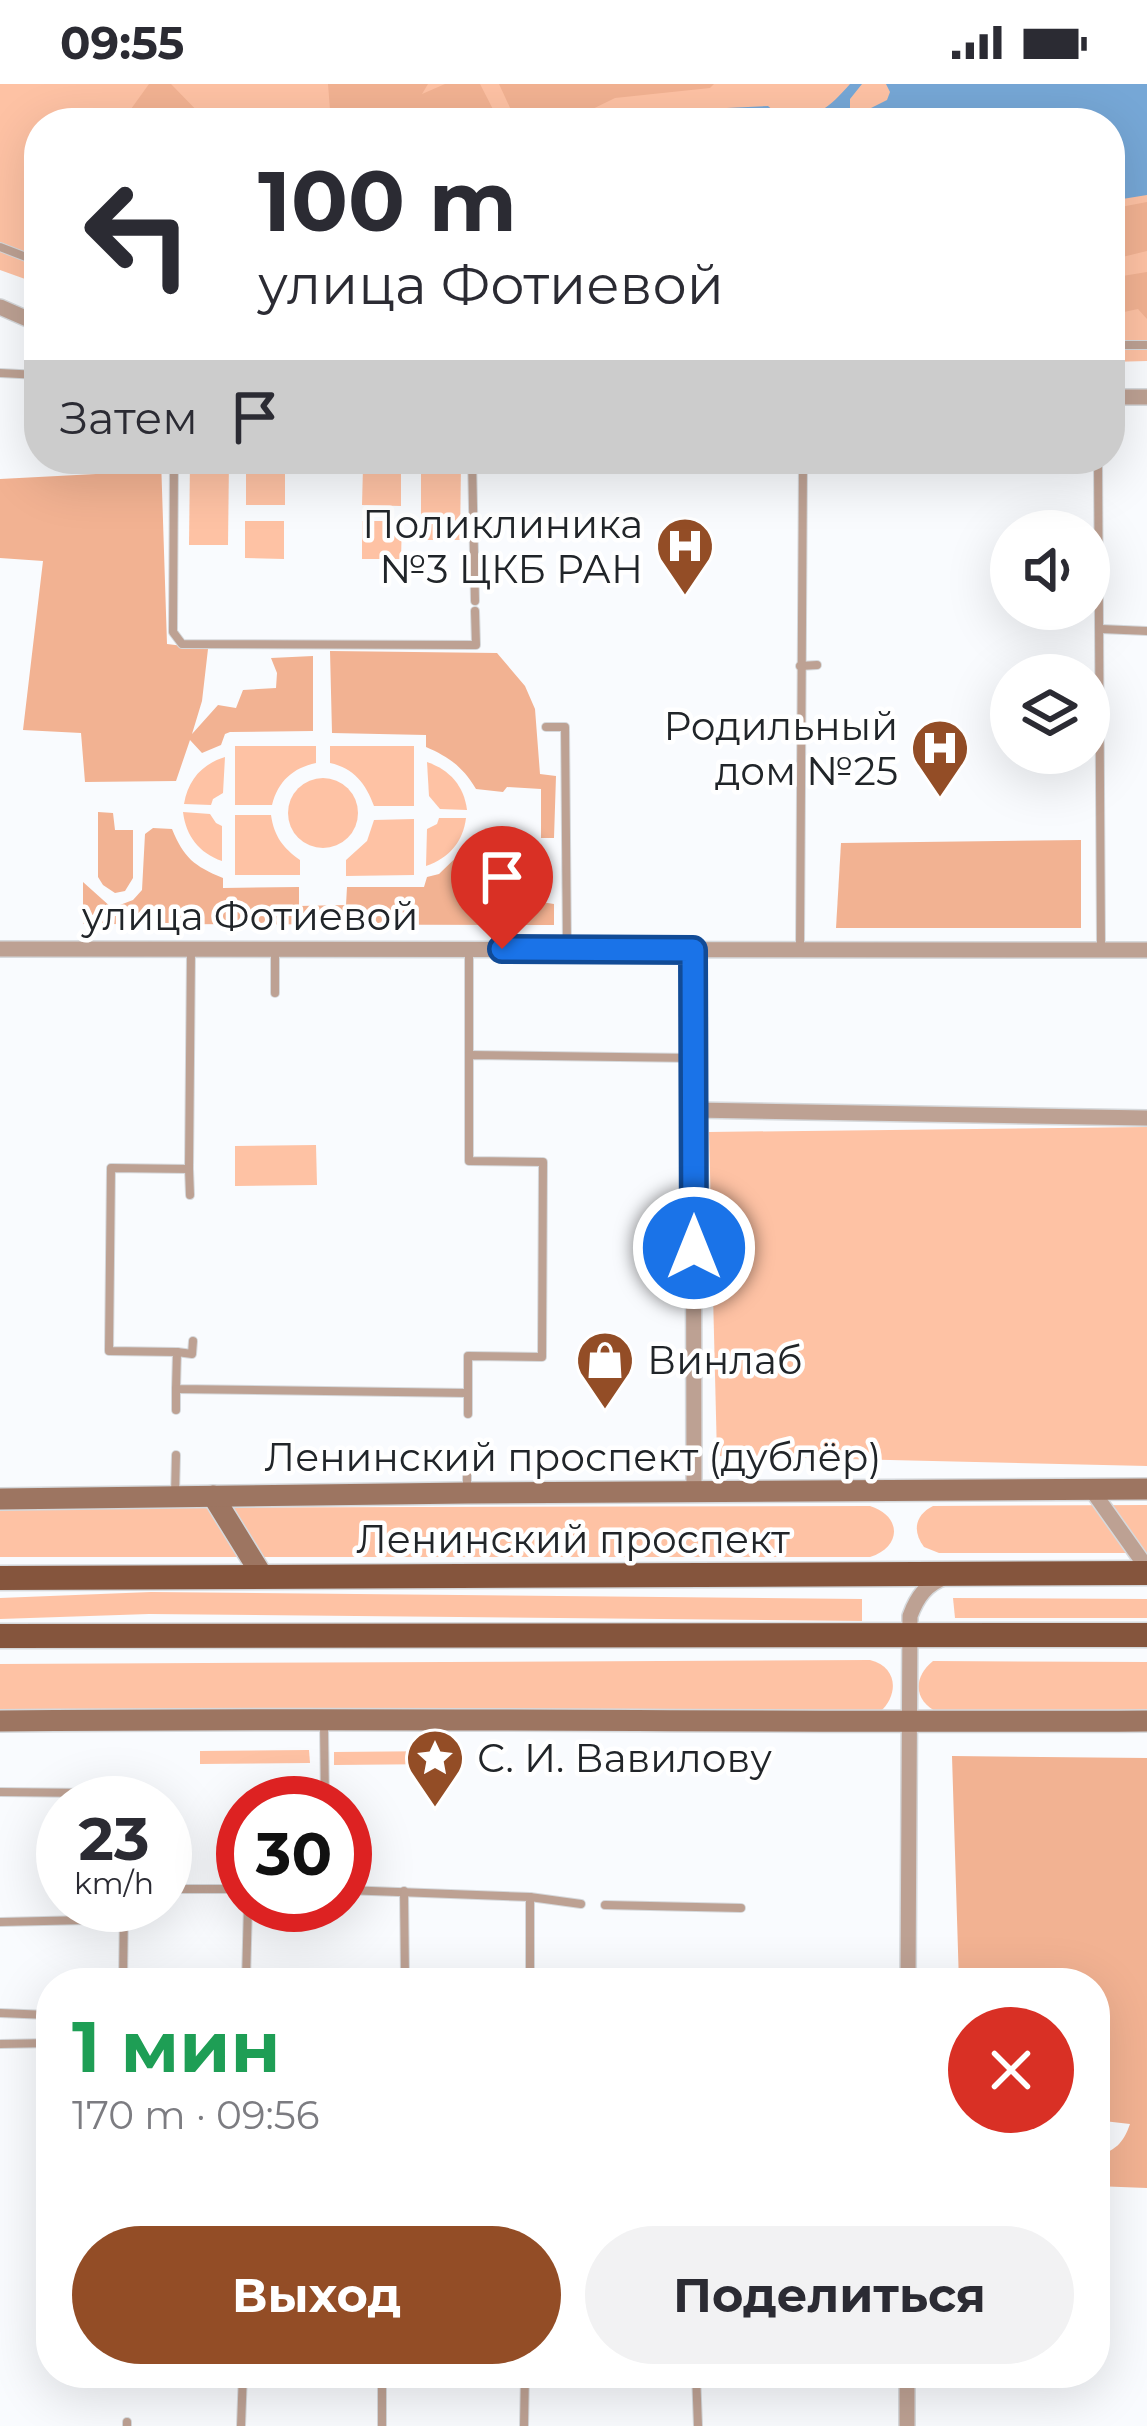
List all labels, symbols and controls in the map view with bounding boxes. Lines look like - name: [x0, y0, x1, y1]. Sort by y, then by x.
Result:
- text: 09:55: [60, 15, 184, 70]
- text: 100 m: [258, 150, 517, 252]
- icon: left: [60, 156, 216, 312]
- text: улица Фотиевой: [258, 252, 724, 318]
- icon: arrive: [222, 384, 288, 450]
- text: Затем: [60, 390, 198, 445]
- place label: Поликлиника №3 ЦКБ РАН: [362, 500, 643, 593]
- map controls: [990, 510, 1110, 774]
- button: sound: [990, 510, 1110, 630]
- hospital icon: Поликлиника №3 ЦКБ РАН: [654, 515, 716, 597]
- button: layers: [990, 654, 1110, 774]
- place label: Родильный дом №25: [664, 702, 898, 795]
- hospital icon: Родильный дом №25: [909, 717, 971, 799]
- pin: [451, 826, 553, 949]
- icon: arrive: [469, 844, 535, 910]
- street label: улица Фотиевой: [81, 892, 418, 940]
- position arrow: [631, 1185, 757, 1311]
- shop icon: Винлаб: [574, 1329, 636, 1411]
- place label: Винлаб: [647, 1336, 802, 1384]
- street label: Ленинский проспект (дублёр): [265, 1433, 881, 1481]
- street label: Ленинский проспект: [356, 1515, 790, 1563]
- place icon: С. И. Вавилову: [404, 1727, 466, 1809]
- place label: С. И. Вавилову: [477, 1734, 772, 1782]
- speed limit sign: 30: [216, 1776, 372, 1932]
- text: 23: [79, 1802, 149, 1875]
- text: km/h: [74, 1865, 154, 1902]
- text: 1 мин: [72, 2002, 280, 2090]
- button: close: [948, 2007, 1074, 2133]
- text: 170 m · 09:56: [72, 2091, 320, 2139]
- button: Выход: [72, 2226, 561, 2364]
- button: Поделиться: [585, 2226, 1074, 2364]

